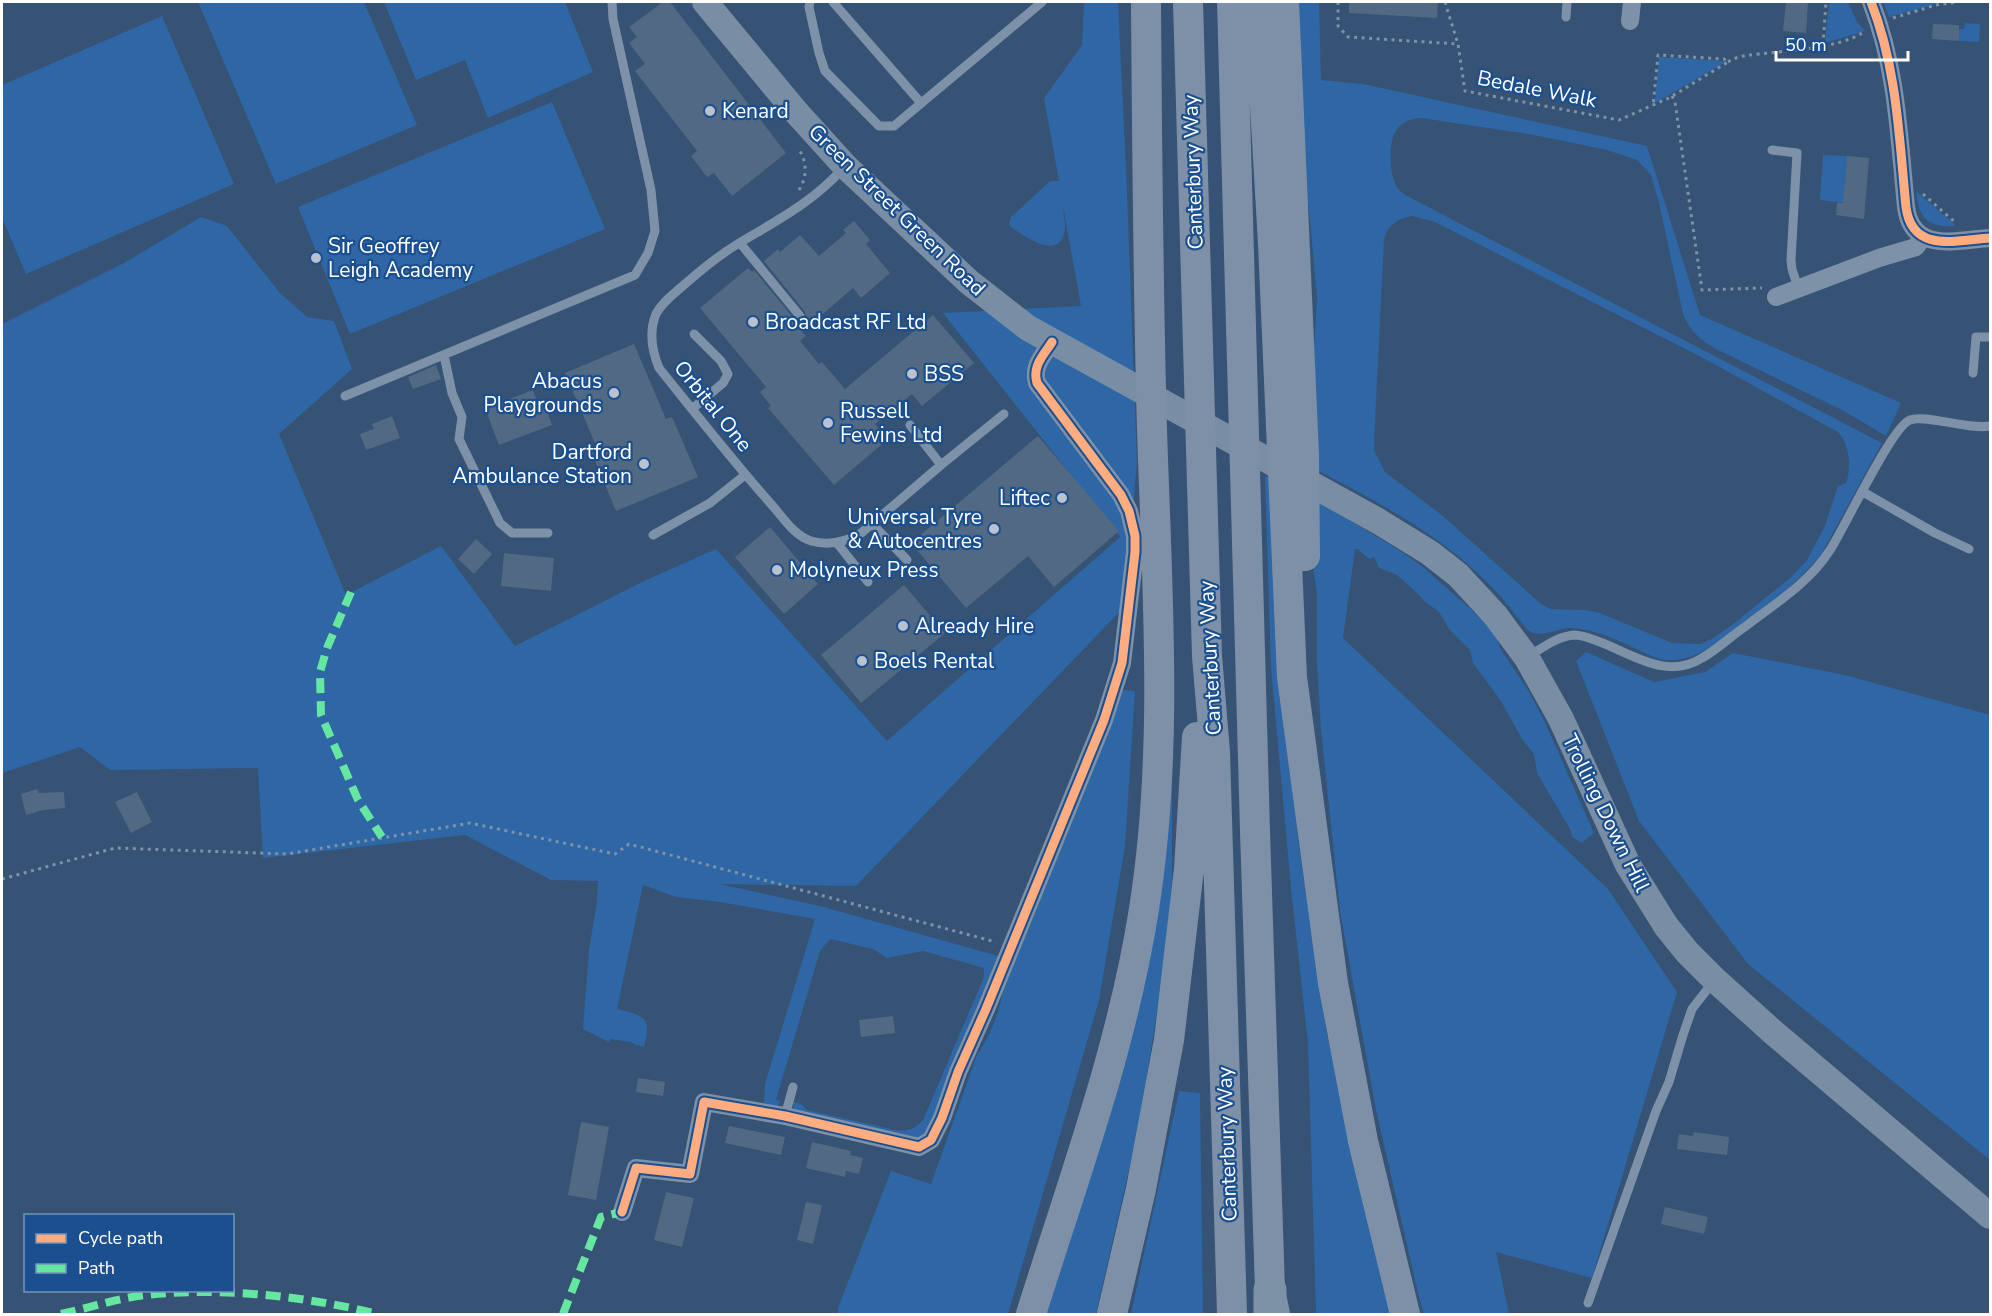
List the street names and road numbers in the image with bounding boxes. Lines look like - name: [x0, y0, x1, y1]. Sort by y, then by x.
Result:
- street label: Bedale Walk: [1475, 64, 1600, 114]
- street label: Canterbury Way: [1176, 94, 1210, 250]
- street label: Green Street Green Road: [802, 118, 992, 302]
- street label: Orbital One: [667, 354, 759, 458]
- street label: Canterbury Way: [1192, 580, 1228, 736]
- street label: Trolling Down Hill: [1556, 729, 1657, 897]
- street label: Canterbury Way: [1210, 1066, 1244, 1222]

